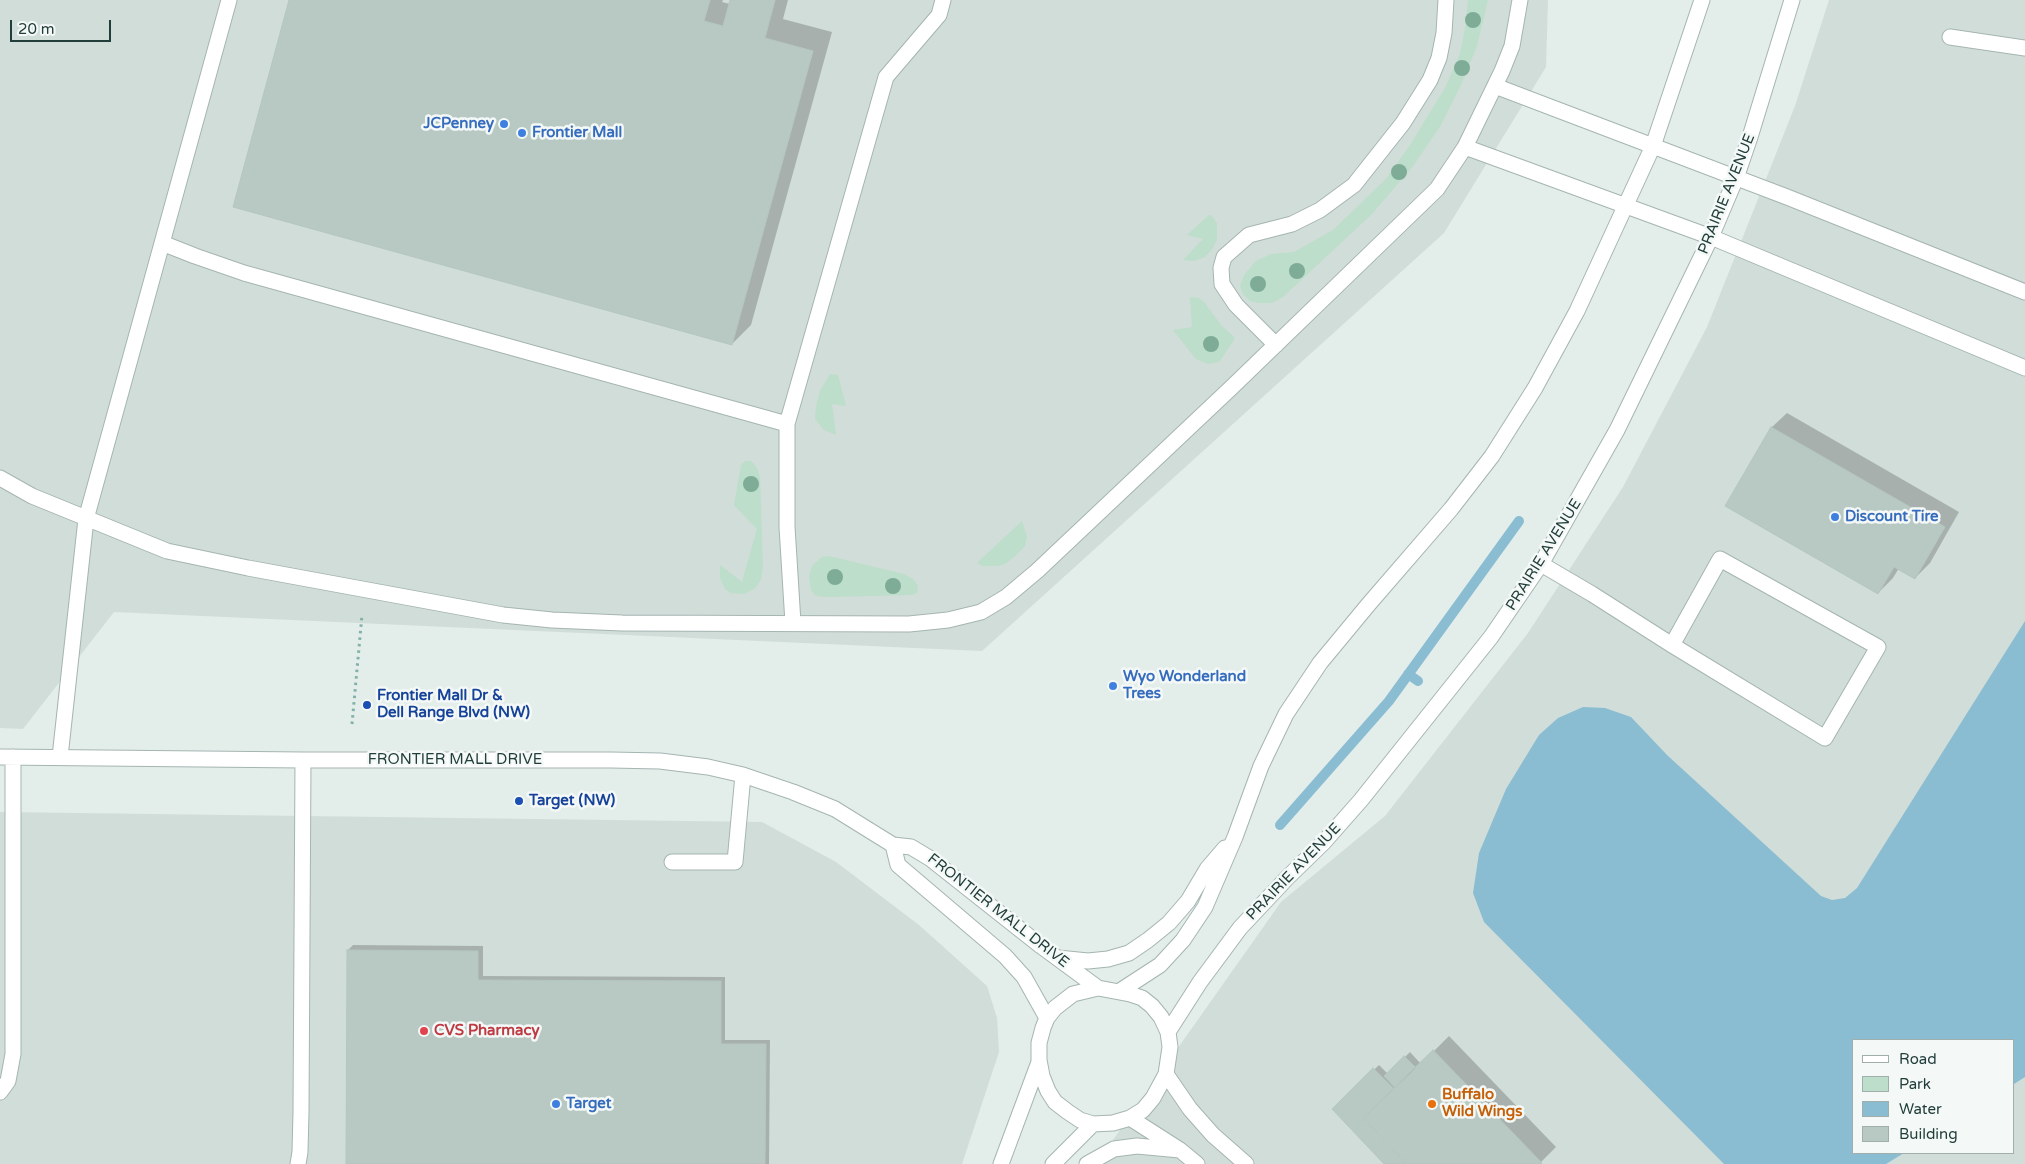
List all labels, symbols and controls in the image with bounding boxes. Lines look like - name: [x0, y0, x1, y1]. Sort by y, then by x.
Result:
- scale bar: [12, 10, 114, 42]
- text: 20 m: [18, 20, 55, 38]
- place label: JCPenney: [423, 115, 494, 133]
- marker: JCPenney: [498, 118, 510, 130]
- place label: Frontier Mall: [532, 124, 622, 142]
- marker: Frontier Mall: [516, 127, 528, 139]
- street label: PRAIRIE AVENUE: [1695, 131, 1759, 257]
- street label: PRAIRIE AVENUE: [1502, 496, 1586, 614]
- place label: Discount Tire: [1845, 508, 1939, 526]
- marker: Discount Tire: [1829, 511, 1841, 523]
- place label: Wyo Wonderland Trees: [1123, 668, 1246, 703]
- marker: Wyo Wonderland Trees: [1107, 680, 1119, 692]
- place label: Frontier Mall Dr & Dell Range Blvd (NW): [377, 687, 530, 722]
- marker: Frontier Mall Dr & Dell Range Blvd (NW): [361, 699, 373, 711]
- street label: FRONTIER MALL DRIVE: [368, 751, 542, 769]
- place label: Target (NW): [529, 792, 615, 810]
- marker: Target (NW): [513, 795, 525, 807]
- street label: PRAIRIE AVENUE: [1243, 820, 1345, 924]
- street label: FRONTIER MALL DRIVE: [924, 850, 1072, 972]
- place label: CVS Pharmacy: [434, 1022, 539, 1040]
- marker: CVS Pharmacy: [418, 1025, 430, 1037]
- legend: [1852, 1039, 2015, 1154]
- text: Road: [1899, 1050, 1937, 1068]
- text: Park: [1899, 1075, 1931, 1093]
- place label: Buffalo Wild Wings: [1442, 1086, 1522, 1121]
- place label: Target: [566, 1095, 612, 1113]
- marker: Target: [550, 1098, 562, 1110]
- marker: Buffalo Wild Wings: [1426, 1098, 1438, 1110]
- text: Water: [1899, 1100, 1942, 1118]
- text: Building: [1899, 1125, 1958, 1143]

